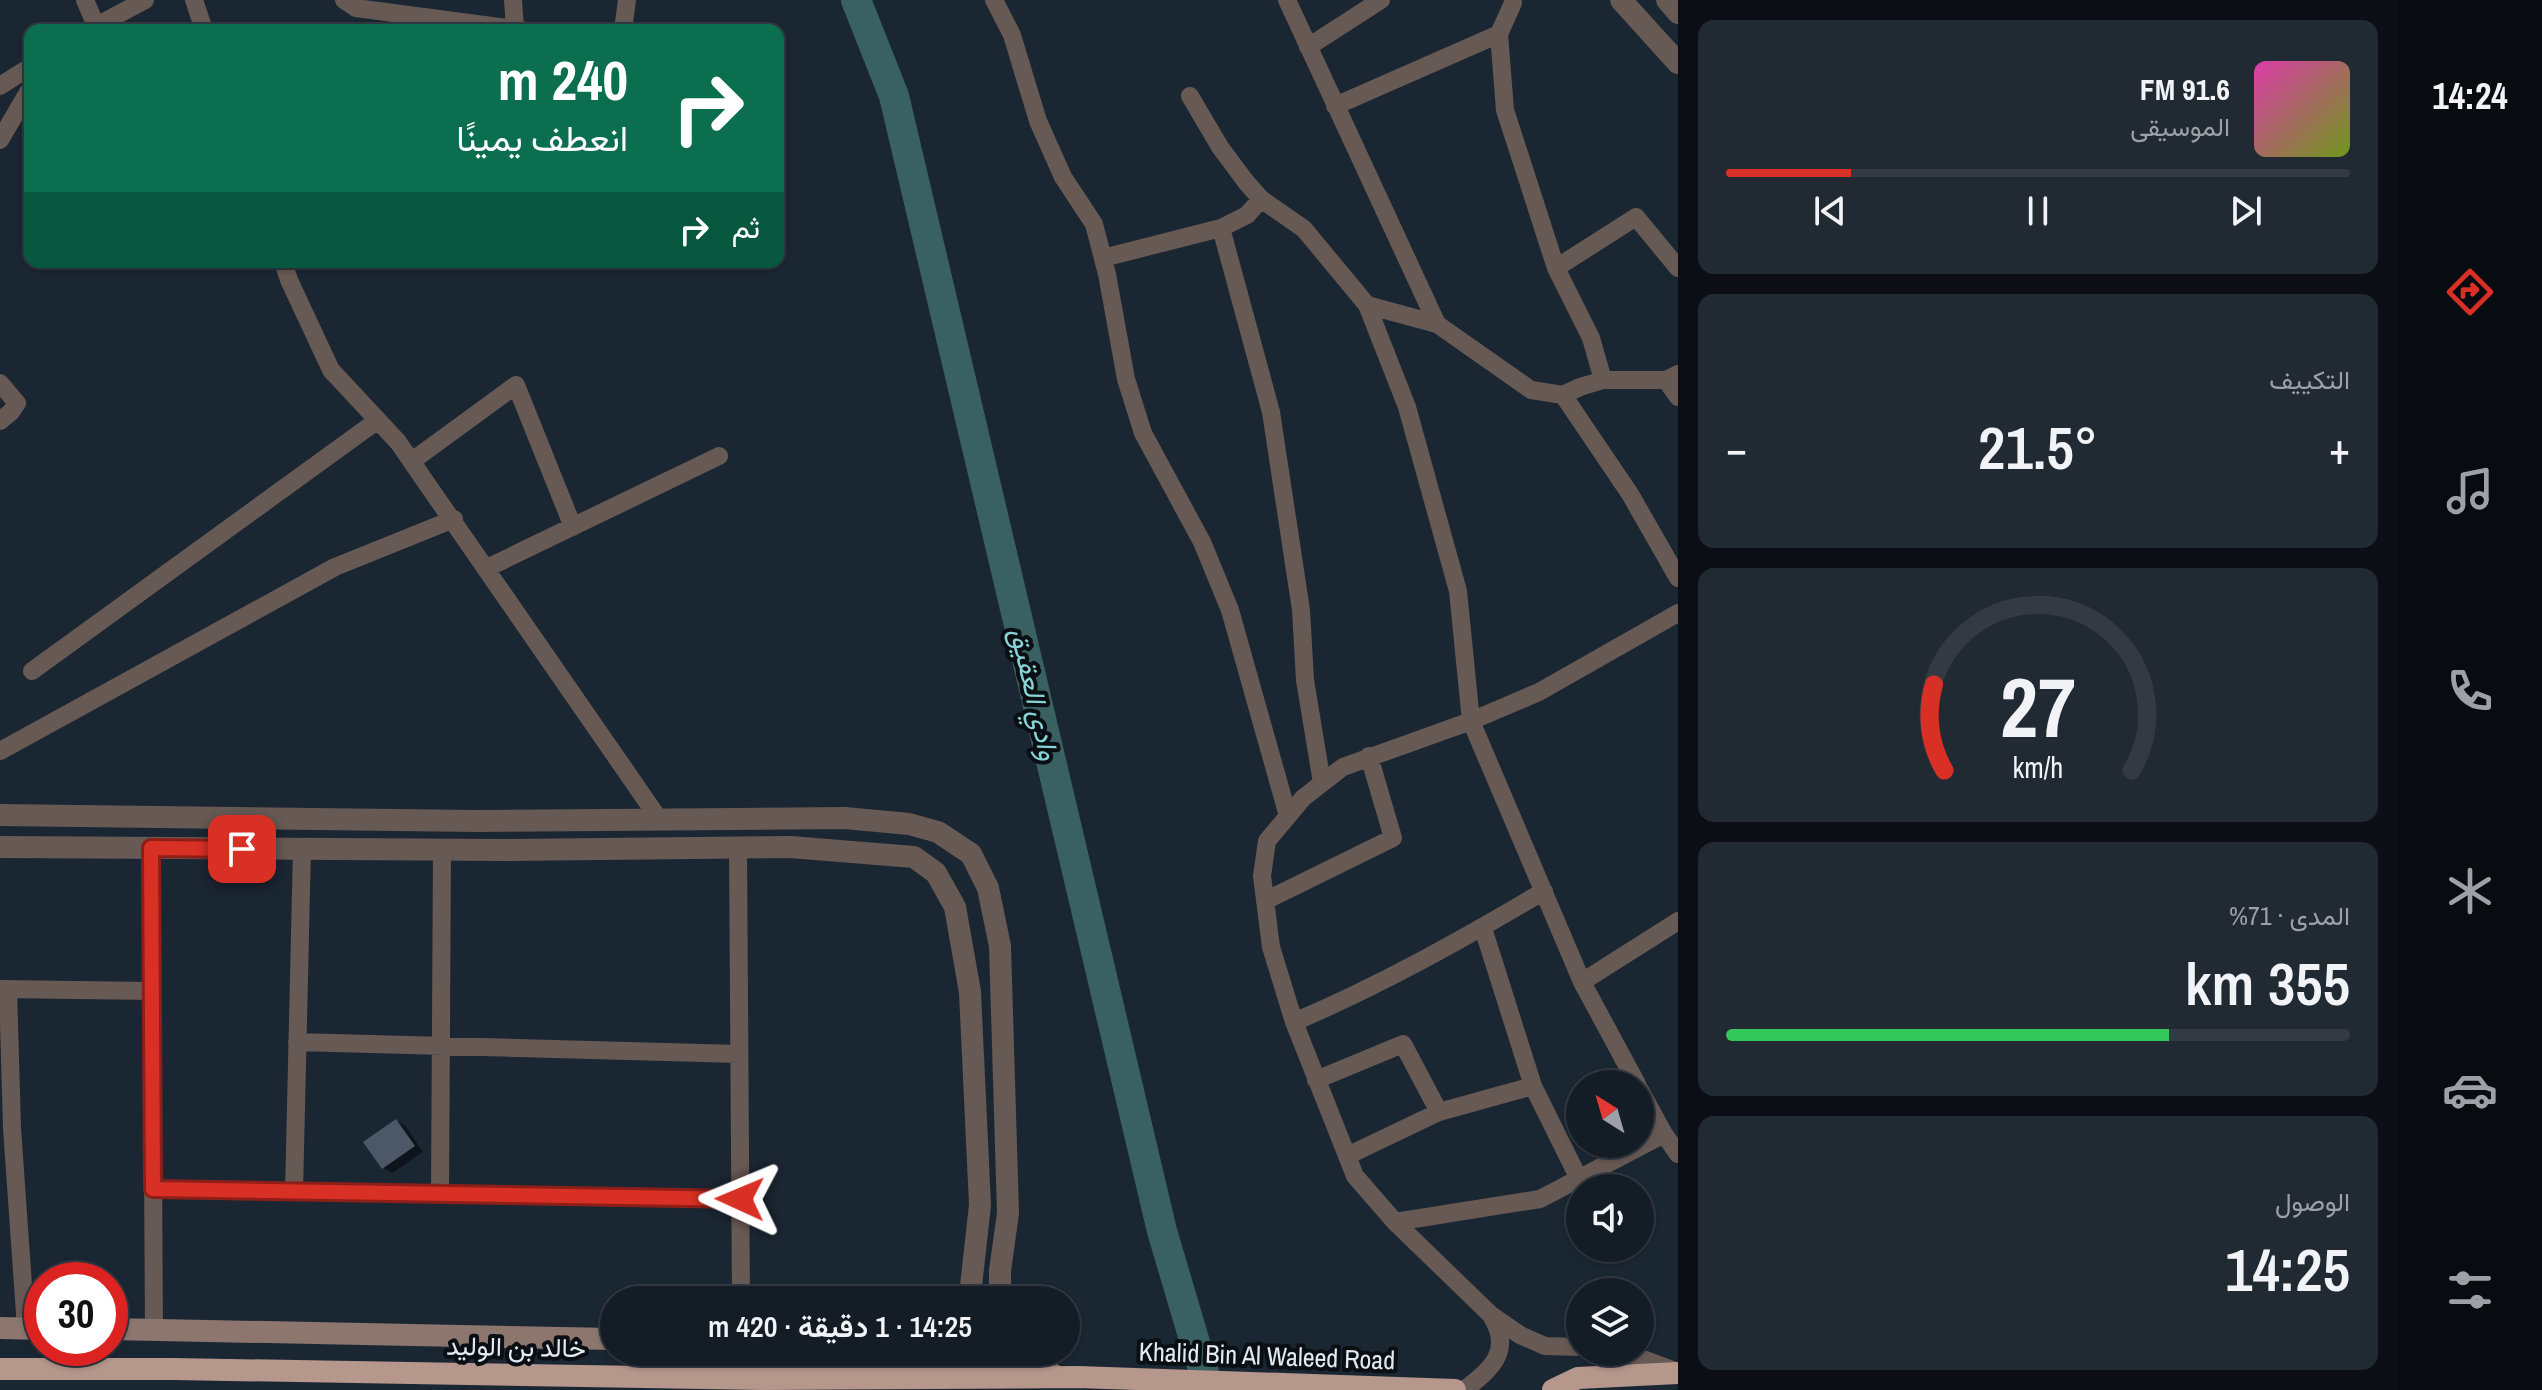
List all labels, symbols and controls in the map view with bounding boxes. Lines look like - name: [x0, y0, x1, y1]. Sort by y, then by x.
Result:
- text: 240 m: [498, 42, 628, 117]
- icon: right: [656, 56, 760, 160]
- text: 91.6 FM: [2140, 69, 2230, 109]
- text: 14:24: [2432, 72, 2508, 120]
- text: الموسيقى: [2130, 109, 2230, 144]
- text: انعطف يمينًا: [456, 114, 628, 162]
- icon: previous: [1808, 189, 1852, 233]
- icon: pause: [2016, 189, 2060, 233]
- icon: next: [2224, 189, 2268, 233]
- text: ثم: [732, 207, 760, 247]
- icon: right: [672, 208, 716, 252]
- icon: directions: [2442, 264, 2498, 320]
- text: التكييف: [2269, 362, 2350, 397]
- text: 21.5°: [1978, 407, 2098, 488]
- text: −: [1726, 418, 1747, 478]
- text: +: [2329, 418, 2350, 478]
- icon: music: [2442, 463, 2498, 519]
- water label: وادي العقيق: [997, 624, 1069, 765]
- text: 27: [2000, 651, 2076, 763]
- icon: phone: [2442, 663, 2498, 719]
- text: km/h: [2013, 748, 2063, 787]
- pin: [208, 815, 276, 883]
- icon: arrive: [220, 827, 264, 871]
- icon: climate: [2442, 863, 2498, 919]
- text: المدى · 71%: [2229, 898, 2350, 933]
- text: 355 km: [2185, 943, 2350, 1024]
- icon: car: [2442, 1062, 2498, 1118]
- north arrow: [1566, 1070, 1654, 1158]
- map controls: [1566, 1070, 1654, 1366]
- position arrow: [698, 1157, 782, 1241]
- button: sound: [1566, 1174, 1654, 1262]
- text: الوصول: [2275, 1184, 2350, 1219]
- text: 14:25: [2225, 1229, 2350, 1310]
- speed limit sign: 30: [24, 1262, 128, 1366]
- icon: filters: [2442, 1262, 2498, 1318]
- button: layers: [1566, 1278, 1654, 1366]
- text: 14:25 · 1 دقيقة · 420 m: [708, 1306, 972, 1346]
- street label: خالد بن الوليد: [446, 1328, 586, 1365]
- street label: Khalid Bin Al Waleed Road: [1138, 1334, 1396, 1377]

